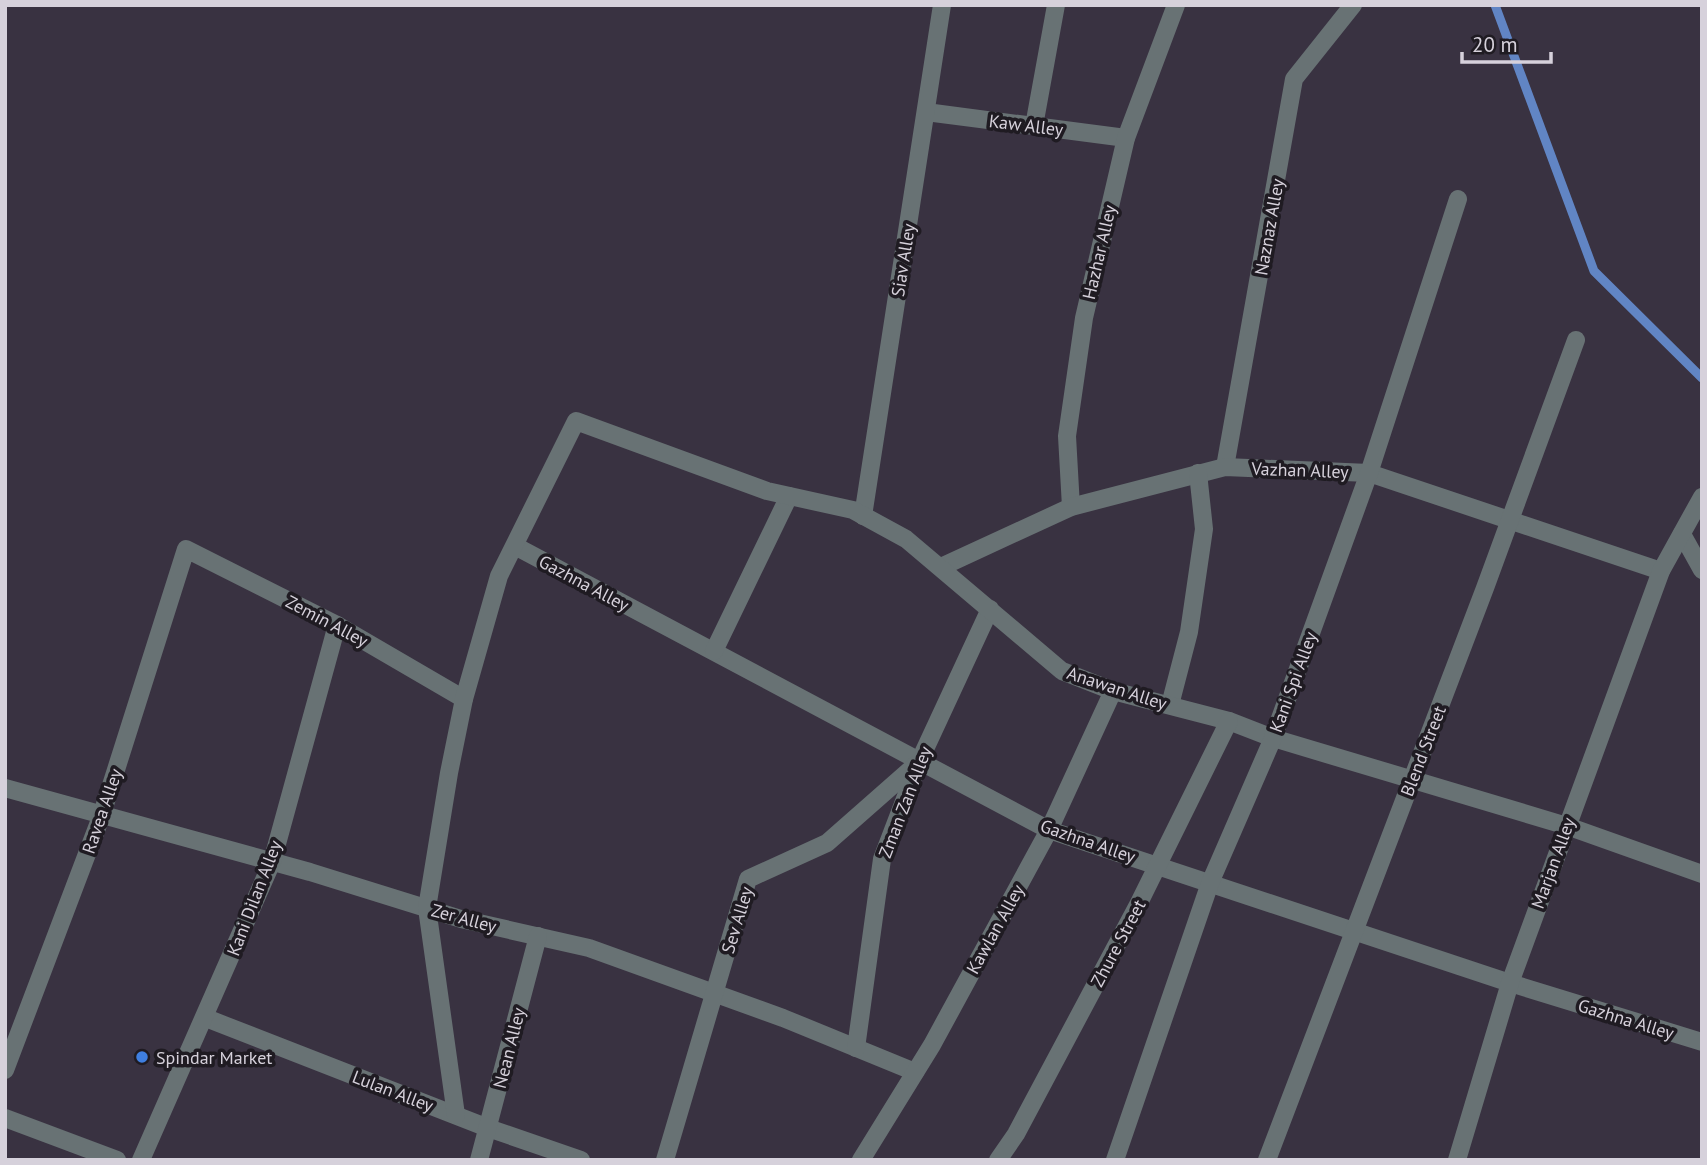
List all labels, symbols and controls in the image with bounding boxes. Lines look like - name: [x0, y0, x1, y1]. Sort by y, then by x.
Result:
- scale bar: [1462, 21, 1551, 65]
- text: 20 m: [1472, 31, 1518, 58]
- street label: Kaw Alley: [988, 109, 1065, 141]
- street label: Naznaz Alley: [1249, 176, 1289, 277]
- street label: Hazhar Alley: [1077, 202, 1121, 302]
- street label: Siav Alley: [886, 221, 920, 298]
- street label: Vazhan Alley: [1250, 457, 1350, 483]
- street label: Gazhna Alley: [535, 550, 634, 617]
- street label: Zemin Alley: [282, 590, 373, 653]
- street label: Kani Spi Alley: [1264, 628, 1322, 735]
- street label: Anawan Alley: [1064, 661, 1170, 715]
- street label: Blend Street: [1395, 702, 1451, 800]
- street label: Zman Zan Alley: [873, 742, 937, 861]
- street label: Ravea Alley: [77, 765, 127, 857]
- street label: Gazhna Alley: [1037, 814, 1139, 868]
- street label: Marjan Alley: [1526, 814, 1580, 912]
- street label: Kani Dilan Alley: [221, 836, 287, 959]
- street label: Kawlan Alley: [961, 880, 1029, 978]
- street label: Sev Alley: [716, 883, 758, 956]
- street label: Zhure Street: [1085, 895, 1151, 991]
- street label: Zer Alley: [429, 898, 500, 938]
- street label: Gazhna Alley: [1575, 994, 1677, 1045]
- street label: Nean Alley: [488, 1005, 530, 1091]
- place label: Spindar Market: [156, 1046, 272, 1069]
- marker: Spindar Market: [134, 1049, 150, 1065]
- street label: Lulan Alley: [349, 1065, 437, 1117]

